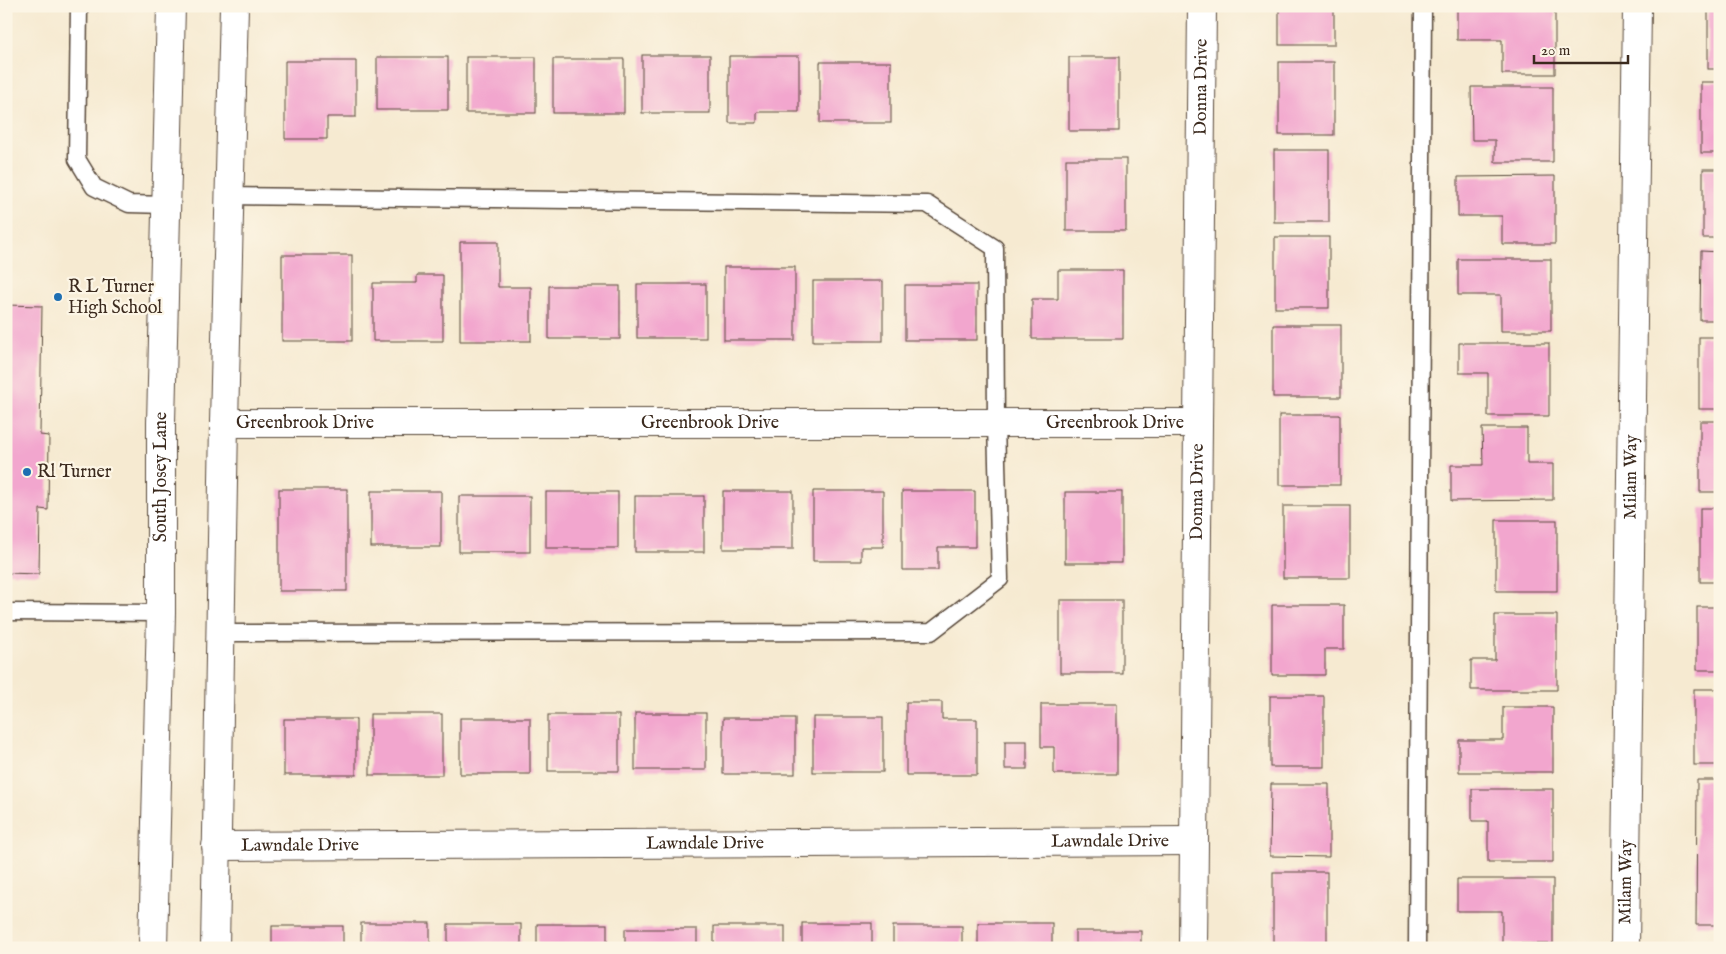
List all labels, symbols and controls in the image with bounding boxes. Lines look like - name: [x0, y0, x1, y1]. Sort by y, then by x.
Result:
- scale bar: [1534, 32, 1627, 64]
- street label: Donna Drive: [1189, 38, 1213, 136]
- text: 20 m: [1541, 41, 1571, 60]
- place label: R L Turner High School: [68, 276, 162, 320]
- marker: R L Turner High School: [52, 291, 64, 303]
- street label: South Josey Lane: [150, 412, 173, 542]
- street label: Greenbrook Drive: [236, 412, 374, 435]
- street label: Greenbrook Drive: [641, 412, 779, 435]
- street label: Greenbrook Drive: [1046, 412, 1184, 435]
- street label: Milam Way: [1619, 434, 1643, 520]
- street label: Donna Drive: [1185, 443, 1209, 541]
- place label: Rl Turner: [37, 461, 112, 484]
- marker: Rl Turner: [21, 466, 33, 478]
- street label: Lawndale Drive: [1051, 830, 1169, 853]
- street label: Lawndale Drive: [646, 832, 764, 855]
- street label: Lawndale Drive: [241, 834, 359, 857]
- street label: Milam Way: [1614, 839, 1638, 925]

